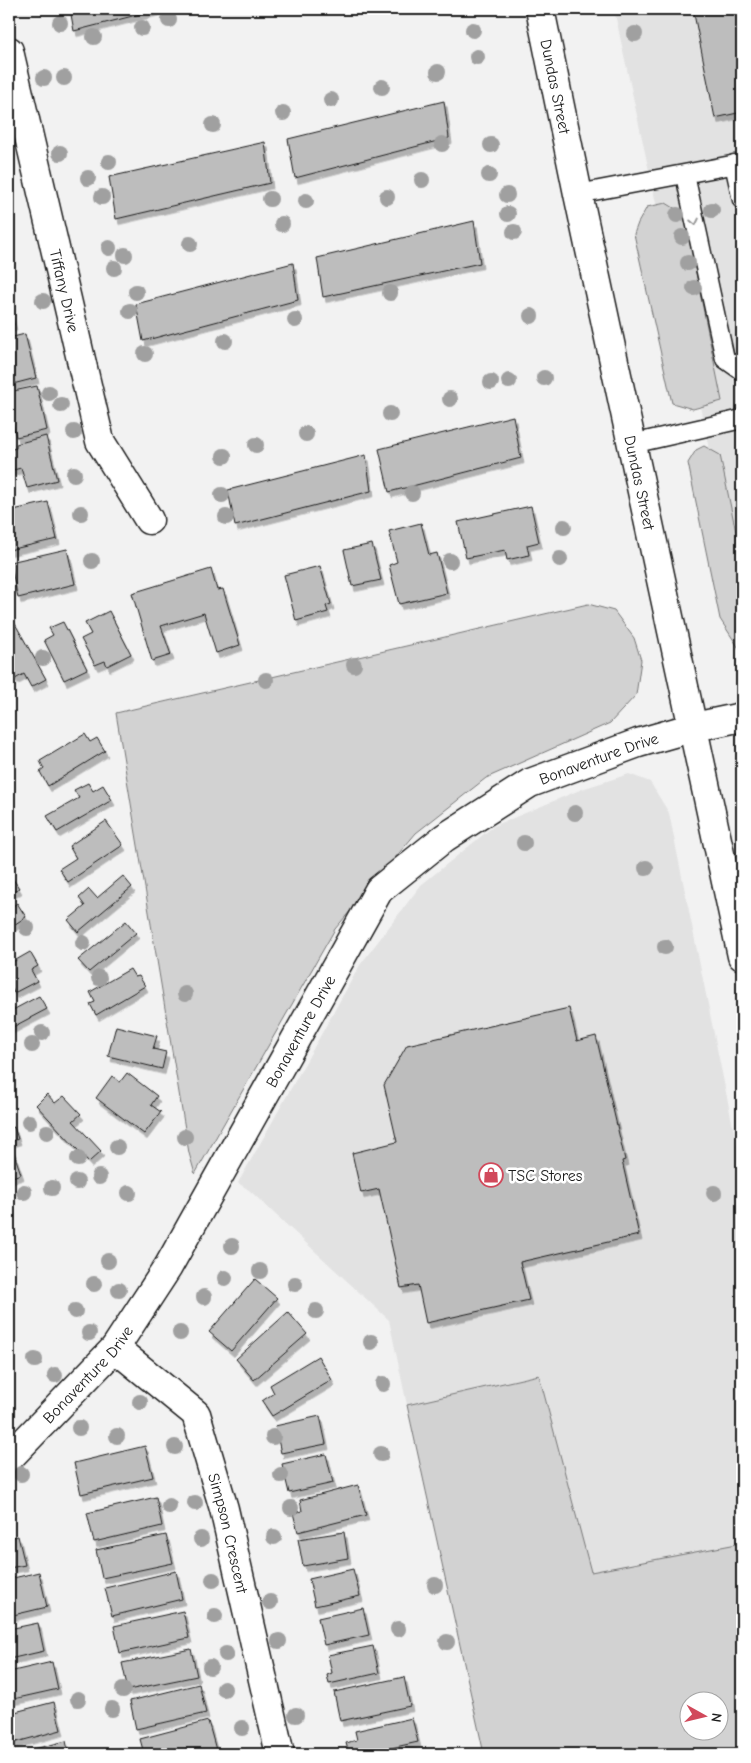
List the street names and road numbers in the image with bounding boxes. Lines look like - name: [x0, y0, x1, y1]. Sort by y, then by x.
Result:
- street label: Dundas Street: [536, 38, 573, 136]
- street label: Tiffany Drive: [46, 247, 82, 334]
- street label: Dundas Street: [620, 434, 658, 532]
- street label: Bonaventure Drive: [537, 730, 661, 789]
- street label: Bonaventure Drive: [262, 972, 339, 1091]
- street label: Bonaventure Drive: [40, 1323, 137, 1427]
- street label: Simpson Crescent: [204, 1471, 251, 1596]

